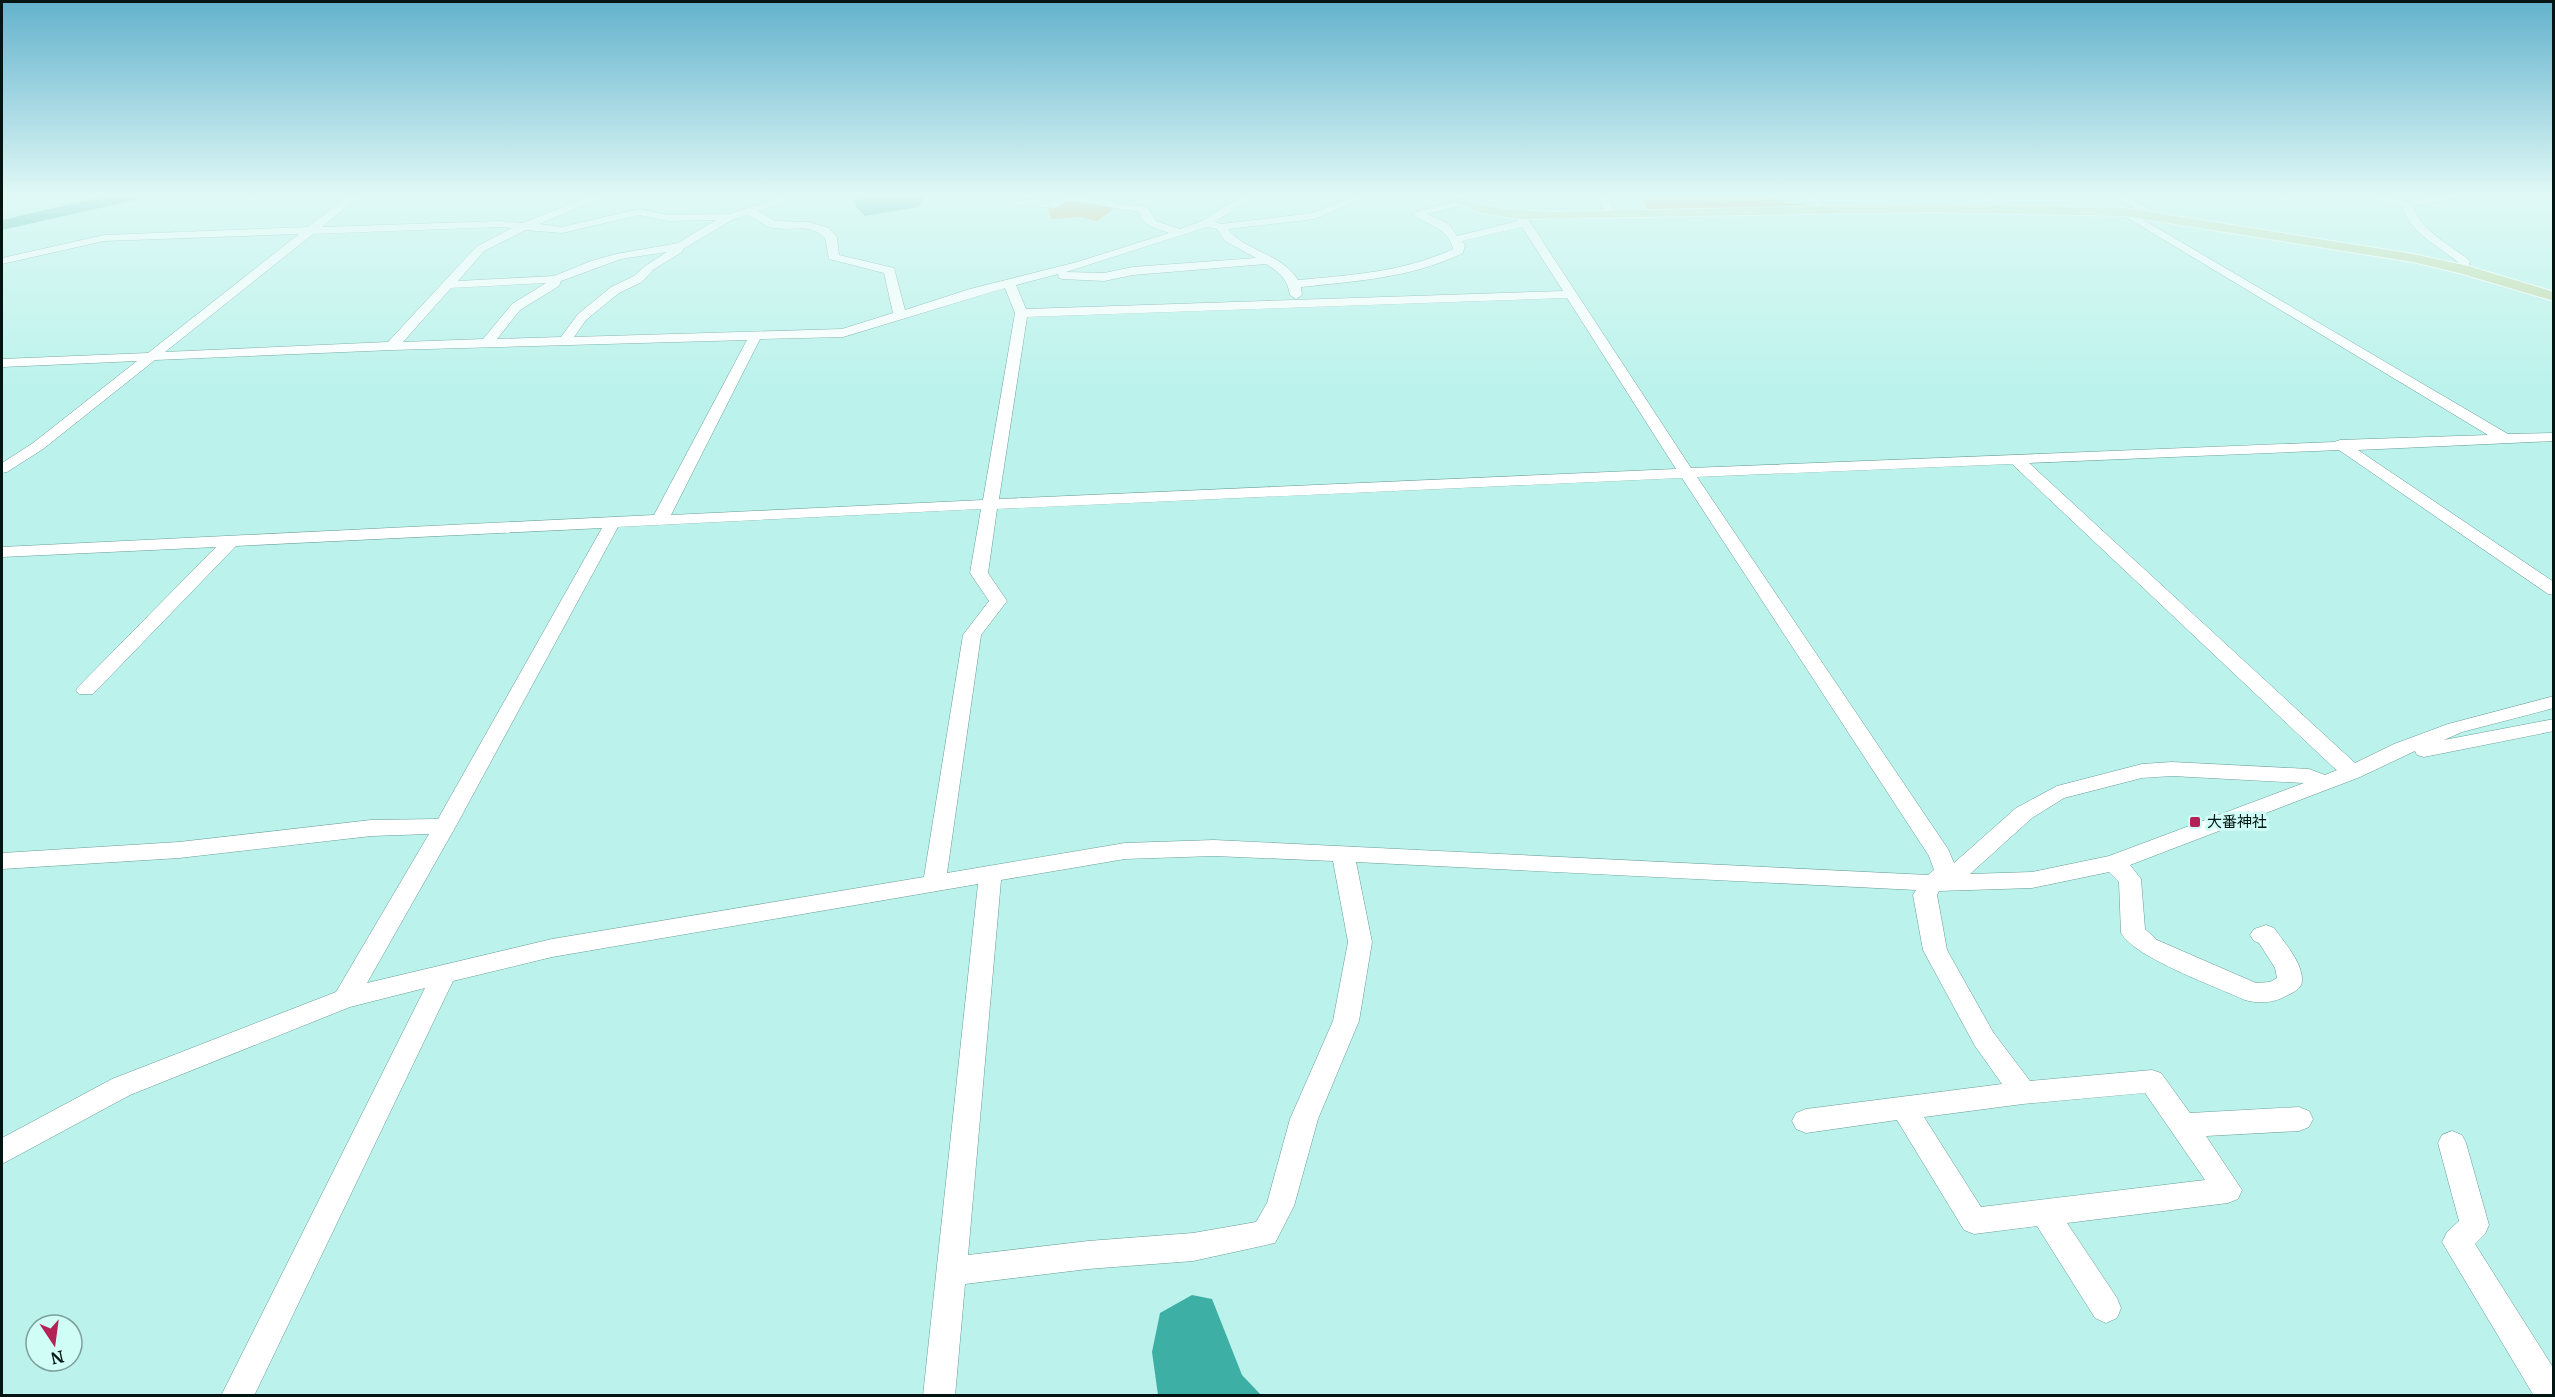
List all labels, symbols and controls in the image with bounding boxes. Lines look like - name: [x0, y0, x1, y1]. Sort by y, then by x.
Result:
- place label: 大番神社: [2207, 812, 2267, 831]
- marker: 大番神社: [2188, 815, 2202, 829]
- north arrow: [24, 1313, 84, 1373]
- text: N: [49, 1346, 66, 1369]

